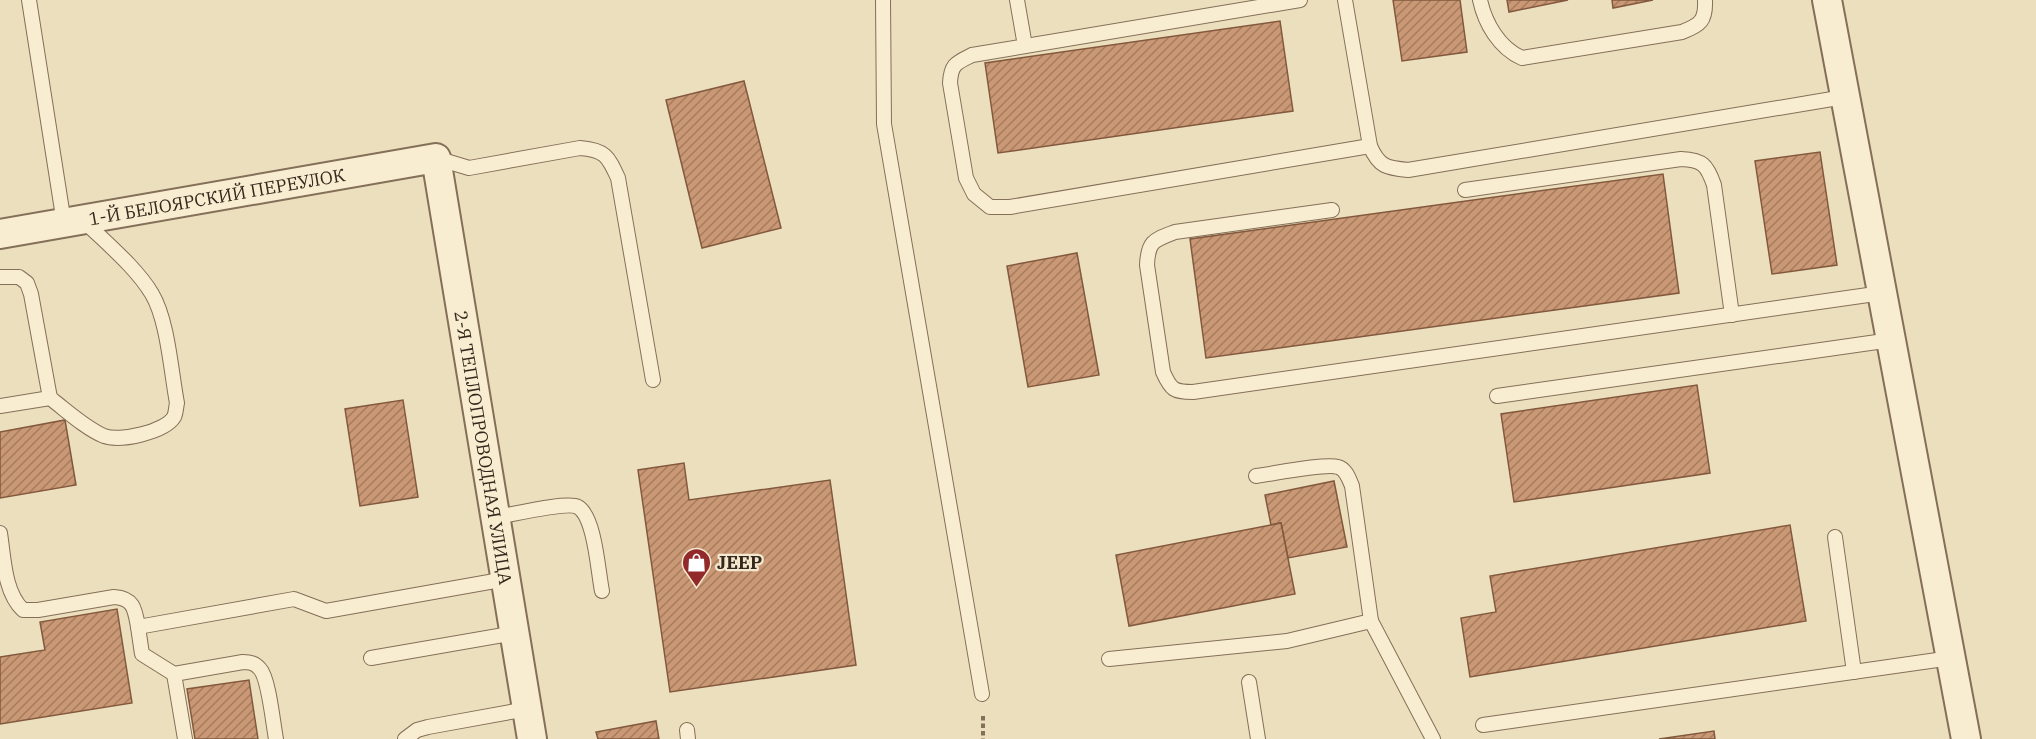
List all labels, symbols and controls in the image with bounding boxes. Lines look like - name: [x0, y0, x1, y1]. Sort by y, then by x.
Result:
- street label: 1-Й БЕЛОЯРСКИЙ ПЕРЕУЛОК: [87, 162, 347, 230]
- street label: 2-Я ТЕПЛОПРОВОДНАЯ УЛИЦА: [450, 309, 518, 587]
- shop icon: JEEP: [680, 546, 712, 588]
- place label: JEEP: [717, 551, 762, 574]

